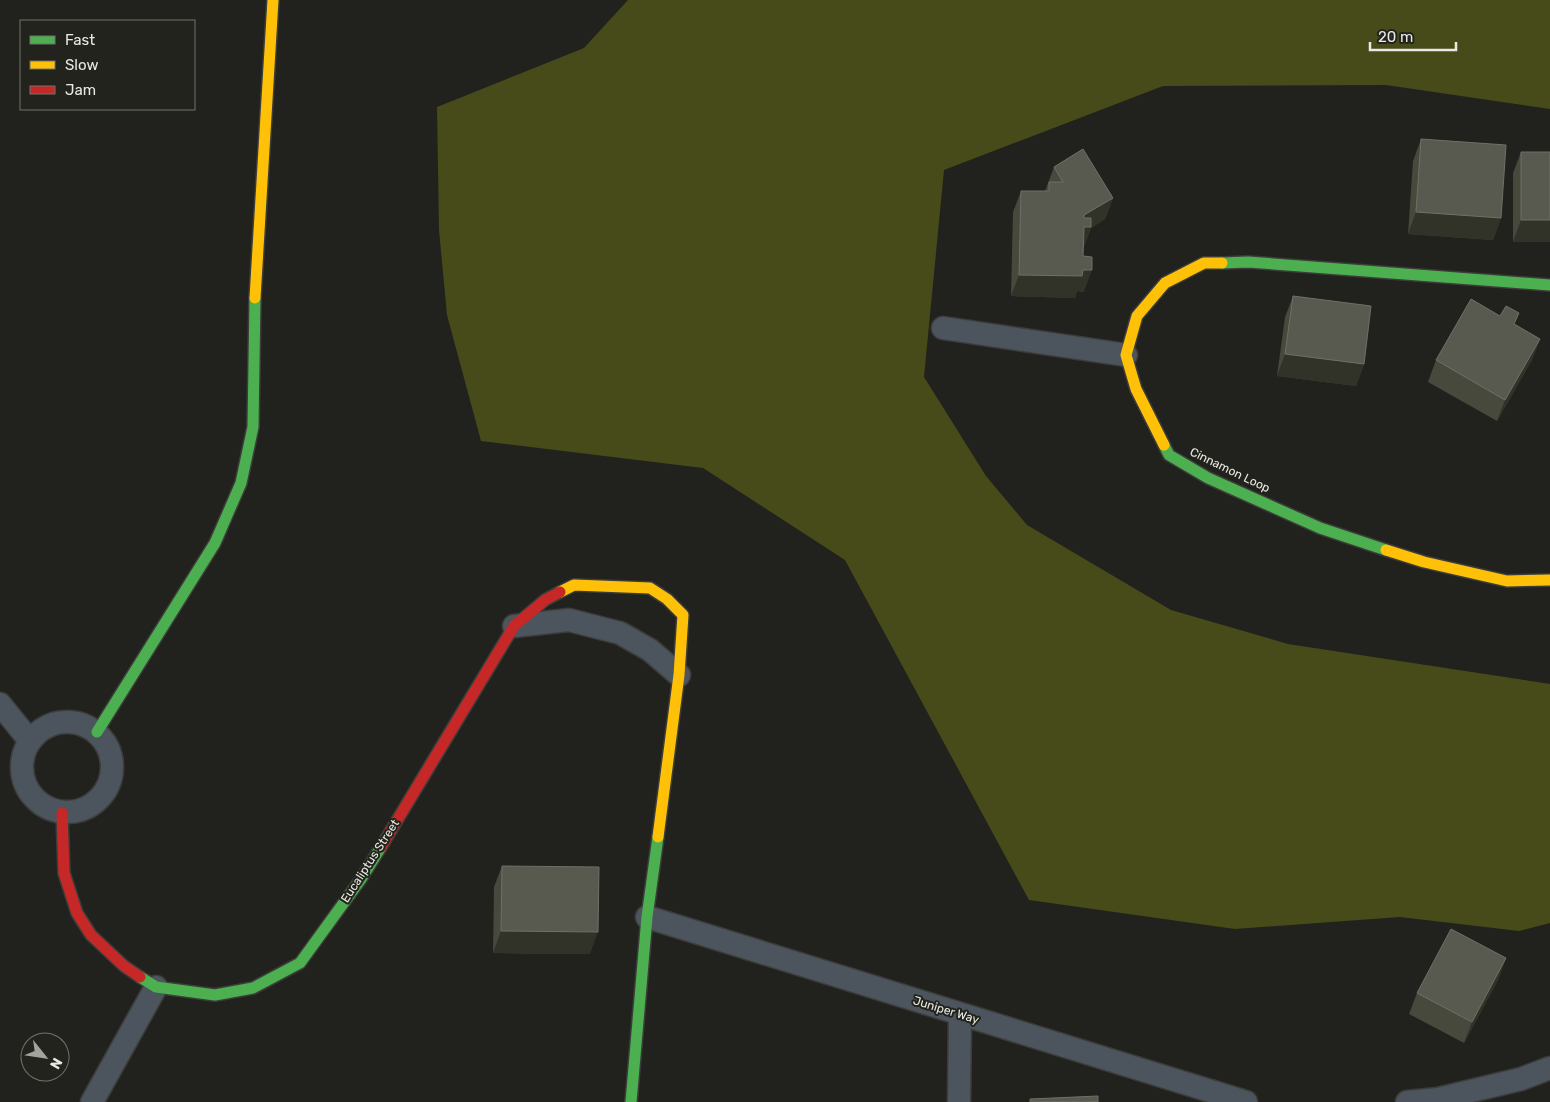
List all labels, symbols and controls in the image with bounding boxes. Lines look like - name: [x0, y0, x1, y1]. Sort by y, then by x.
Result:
- legend: [20, 20, 195, 110]
- scale bar: [1370, 20, 1456, 52]
- text: 20 m: [1378, 28, 1413, 46]
- text: Fast: [65, 31, 95, 49]
- text: Slow: [65, 56, 98, 74]
- text: Jam: [65, 81, 96, 99]
- street label: Cinnamon Loop: [1188, 445, 1272, 495]
- street label: Eucaliptus Street: [338, 817, 402, 905]
- street label: Juniper Way: [911, 993, 981, 1027]
- north arrow: [20, 1032, 70, 1082]
- text: N: [46, 1055, 66, 1072]

